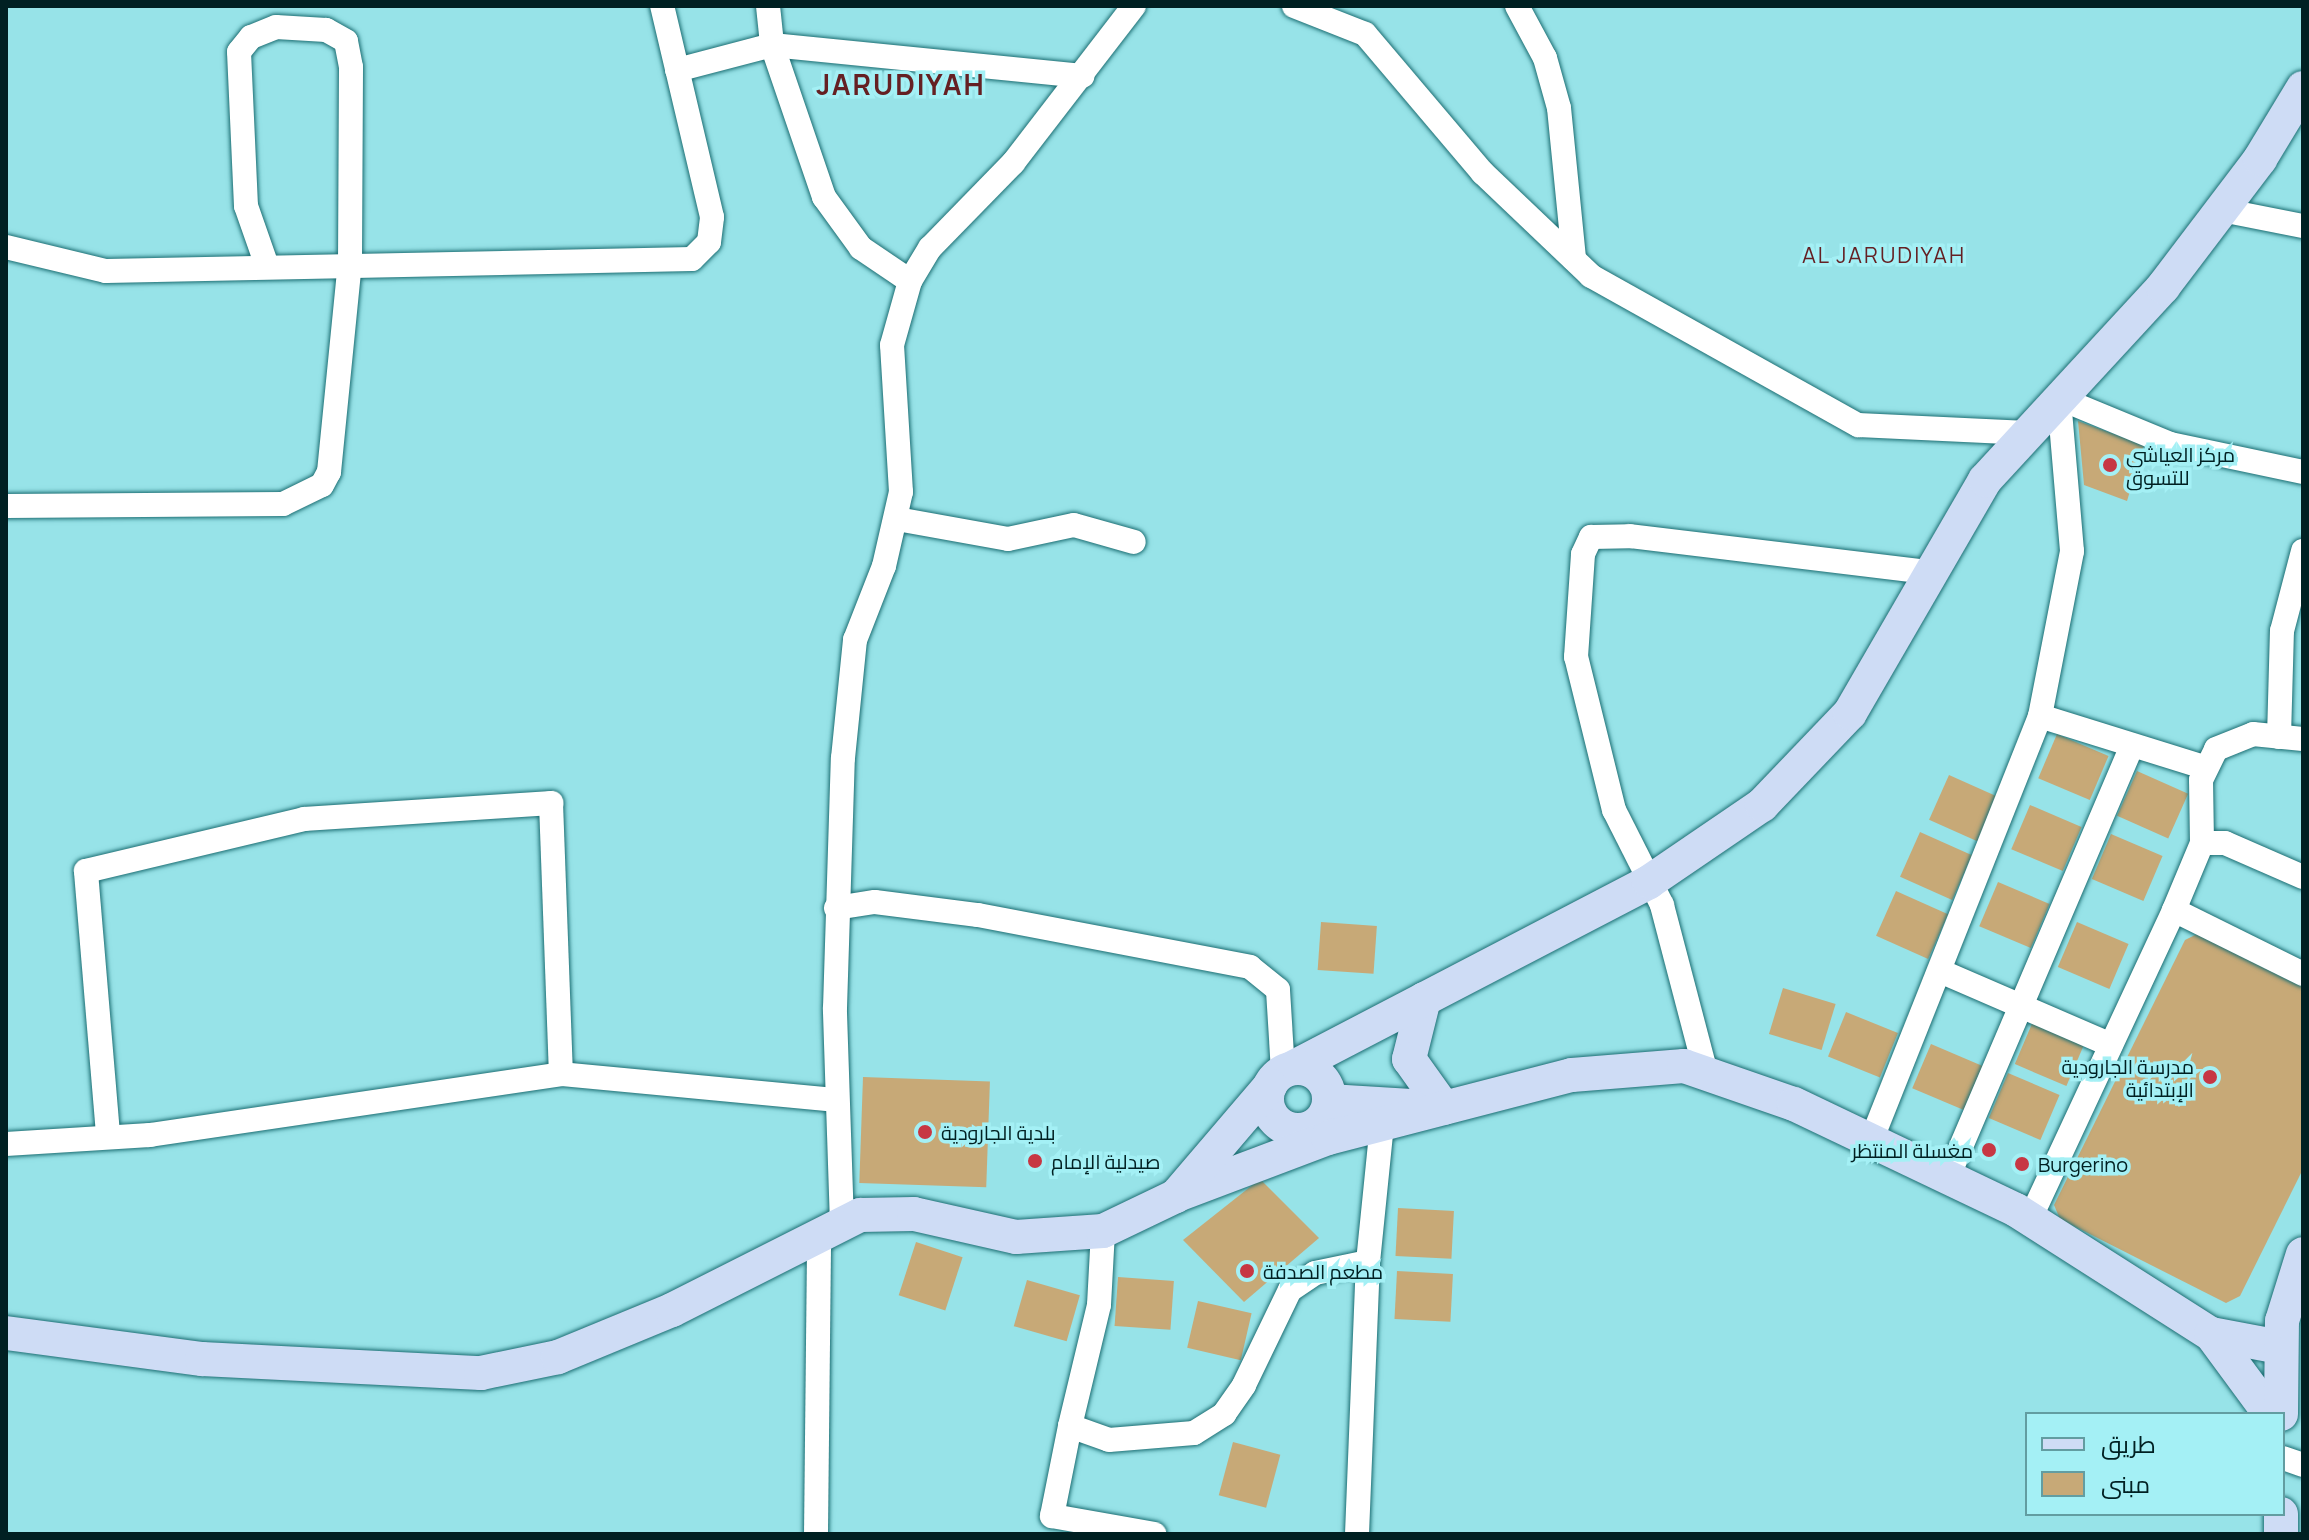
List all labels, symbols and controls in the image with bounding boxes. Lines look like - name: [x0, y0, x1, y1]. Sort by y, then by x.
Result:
- district label: JARUDIYAH: [816, 67, 986, 101]
- district label: AL JARUDIYAH: [1801, 243, 1967, 269]
- place label: مركز العياشي للتسوق: [2126, 442, 2235, 489]
- marker: مركز العياشي للتسوق: [2101, 456, 2119, 474]
- place label: مدرسة الجارودية الإبتدائية: [2062, 1054, 2194, 1101]
- marker: مدرسة الجارودية الإبتدائية: [2201, 1068, 2219, 1086]
- place label: بلدية الجارودية: [941, 1120, 1056, 1144]
- marker: بلدية الجارودية: [916, 1123, 934, 1141]
- place label: مغسلة المنتظر: [1851, 1138, 1973, 1162]
- marker: مغسلة المنتظر: [1980, 1141, 1998, 1159]
- place label: صيدلية الإمام: [1051, 1149, 1160, 1173]
- marker: صيدلية الإمام: [1026, 1152, 1044, 1170]
- place label: Burgerino: [2038, 1152, 2128, 1176]
- marker: Burgerino: [2013, 1155, 2031, 1173]
- place label: مطعم الصدفة: [1263, 1259, 1383, 1283]
- marker: مطعم الصدفة: [1238, 1262, 1256, 1280]
- legend: [2025, 1412, 2285, 1516]
- text: طريق: [2101, 1427, 2156, 1460]
- text: مبنى: [2101, 1467, 2150, 1500]

